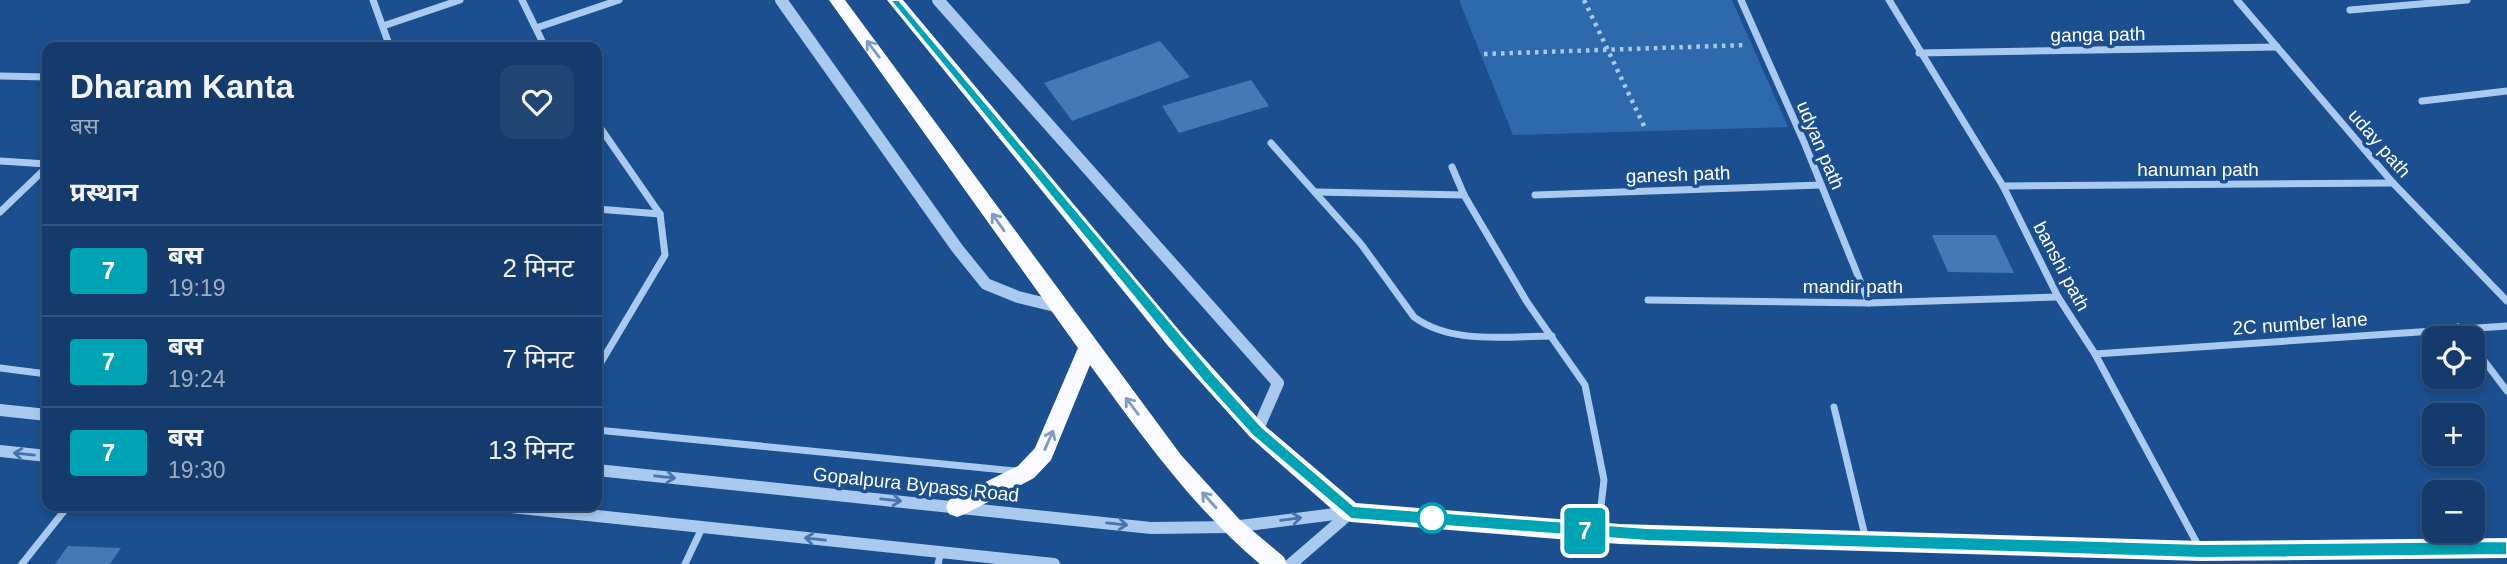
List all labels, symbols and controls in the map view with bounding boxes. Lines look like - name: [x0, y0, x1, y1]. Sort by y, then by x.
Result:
- street label: ganga path: [2050, 23, 2146, 46]
- one-way arrow: [866, 40, 881, 59]
- button: heart: [500, 65, 574, 139]
- text: Dharam Kanta: [70, 68, 294, 105]
- street label: udyan path: [1793, 98, 1849, 193]
- street label: uday path: [2344, 105, 2415, 182]
- text: बस: [70, 113, 99, 139]
- street label: hanuman path: [2137, 159, 2259, 180]
- street label: ganesh path: [1625, 162, 1731, 187]
- text: प्रस्थान: [70, 177, 138, 207]
- one-way arrow: [991, 213, 1005, 232]
- street label: banshi path: [2029, 218, 2094, 315]
- text: बस: [168, 240, 203, 270]
- text: 2 मिनट: [503, 253, 574, 283]
- text: 7: [102, 257, 115, 284]
- text: 19:19: [168, 275, 226, 301]
- street label: mandir path: [1803, 276, 1903, 297]
- street label: 2C number lane: [2232, 308, 2368, 339]
- map controls: [2422, 326, 2485, 543]
- button: locate: [2422, 326, 2485, 389]
- text: बस: [168, 331, 203, 361]
- text: 7 मिनट: [503, 344, 574, 374]
- text: 7: [102, 348, 115, 375]
- text: 19:24: [168, 366, 226, 392]
- one-way arrow: [1125, 397, 1140, 416]
- button: +: [2422, 403, 2485, 466]
- text: बस: [168, 422, 203, 452]
- one-way arrow: [1043, 430, 1056, 452]
- text: 13 मिनट: [488, 435, 574, 465]
- text: 7: [102, 439, 115, 466]
- one-way arrow: [13, 447, 35, 460]
- text: 19:30: [168, 457, 226, 483]
- street label: Gopalpura Bypass Road: [812, 463, 1020, 506]
- one-way arrow: [653, 471, 675, 484]
- button: −: [2422, 480, 2485, 543]
- one-way arrow: [1200, 492, 1217, 509]
- one-way arrow: [879, 494, 902, 507]
- unlabelled marker: [1417, 503, 1447, 533]
- line badge: 7: [1562, 508, 1608, 554]
- one-way arrow: [1280, 513, 1302, 526]
- text: 7: [1578, 517, 1592, 544]
- one-way arrow: [1105, 518, 1128, 531]
- one-way arrow: [805, 533, 827, 546]

